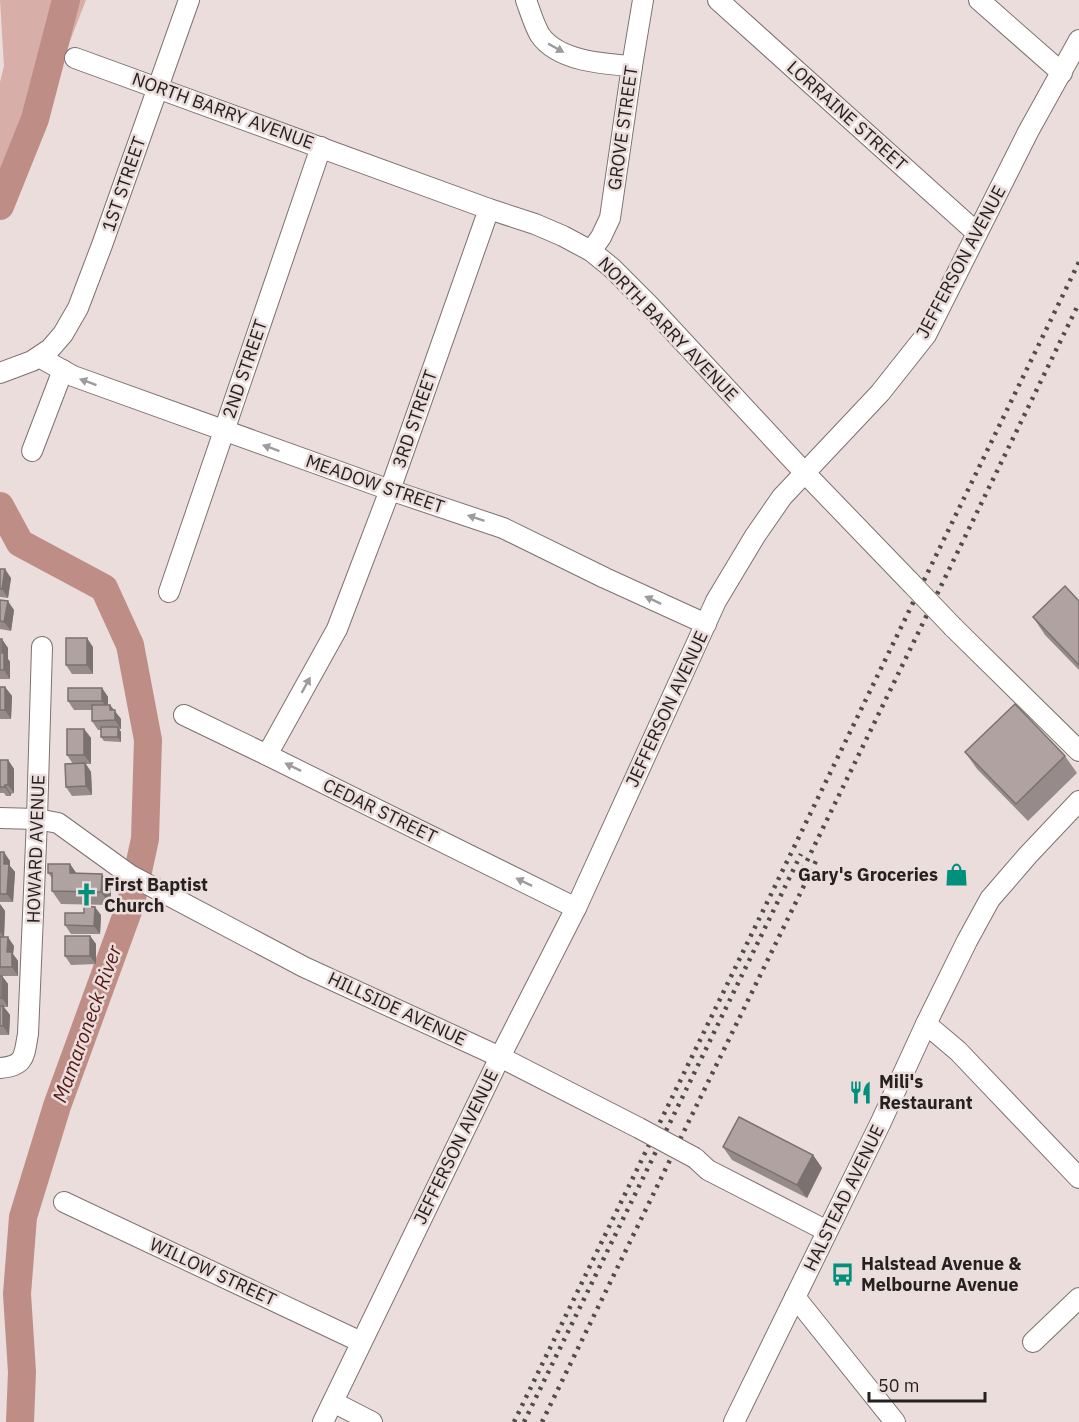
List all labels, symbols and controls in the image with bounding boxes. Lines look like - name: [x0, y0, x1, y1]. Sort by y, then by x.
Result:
- one-way arrow: [548, 43, 565, 53]
- street label: LORRAINE STREET: [782, 56, 912, 176]
- street label: GROVE STREET: [602, 64, 643, 192]
- street label: NORTH BARRY AVENUE: [129, 67, 317, 154]
- street label: 1ST STREET: [97, 133, 151, 234]
- street label: JEFFERSON AVENUE: [911, 181, 1011, 342]
- street label: NORTH BARRY AVENUE: [593, 252, 743, 406]
- street label: 2ND STREET: [217, 316, 272, 421]
- street label: 3RD STREET: [387, 367, 442, 471]
- one-way arrow: [79, 376, 97, 386]
- one-way arrow: [262, 443, 280, 453]
- street label: MEADOW STREET: [303, 449, 448, 518]
- one-way arrow: [467, 513, 485, 523]
- one-way arrow: [644, 595, 661, 604]
- street label: JEFFERSON AVENUE: [620, 627, 713, 791]
- one-way arrow: [301, 677, 311, 694]
- one-way arrow: [284, 763, 301, 772]
- street label: CEDAR STREET: [319, 773, 441, 848]
- street label: HOWARD AVENUE: [21, 774, 50, 924]
- shop icon: Gary's Groceries: [943, 862, 969, 888]
- place label: Gary's Groceries: [798, 863, 938, 886]
- place label: First Baptist Church: [104, 873, 208, 917]
- one-way arrow: [515, 878, 532, 887]
- church icon: First Baptist Church: [73, 882, 99, 908]
- water label: Mamaroneck River: [46, 941, 128, 1106]
- street label: HILLSIDE AVENUE: [324, 966, 470, 1051]
- street label: JEFFERSON AVENUE: [408, 1065, 503, 1228]
- place label: Mili's Restaurant: [879, 1070, 973, 1114]
- restaurant icon: Mili's Restaurant: [848, 1079, 874, 1105]
- street label: HALSTEAD AVENUE: [798, 1121, 889, 1275]
- street label: WILLOW STREET: [146, 1232, 280, 1311]
- place label: Halstead Avenue & Melbourne Avenue: [861, 1252, 1021, 1296]
- bus stop icon: Halstead Avenue & Melbourne Avenue: [830, 1261, 856, 1287]
- scale bar: [869, 1365, 984, 1403]
- text: 50 m: [878, 1374, 920, 1397]

